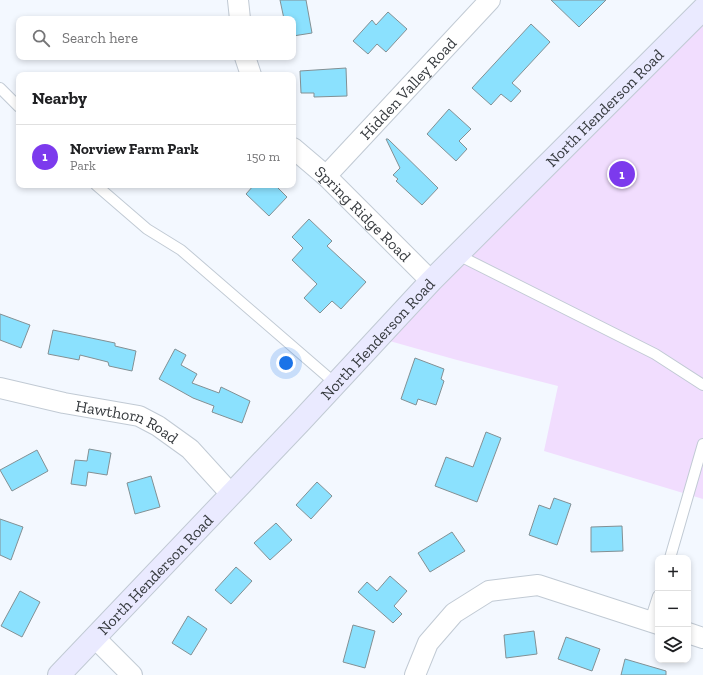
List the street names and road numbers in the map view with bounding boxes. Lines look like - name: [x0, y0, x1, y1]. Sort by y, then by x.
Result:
- street label: Hidden Valley Road: [356, 33, 460, 143]
- street label: North Henderson Road: [541, 45, 667, 171]
- street label: Spring Ridge Road: [311, 162, 415, 265]
- street label: North Henderson Road: [316, 274, 438, 403]
- street label: Hawthorn Road: [74, 396, 182, 447]
- street label: North Henderson Road: [93, 510, 217, 638]

